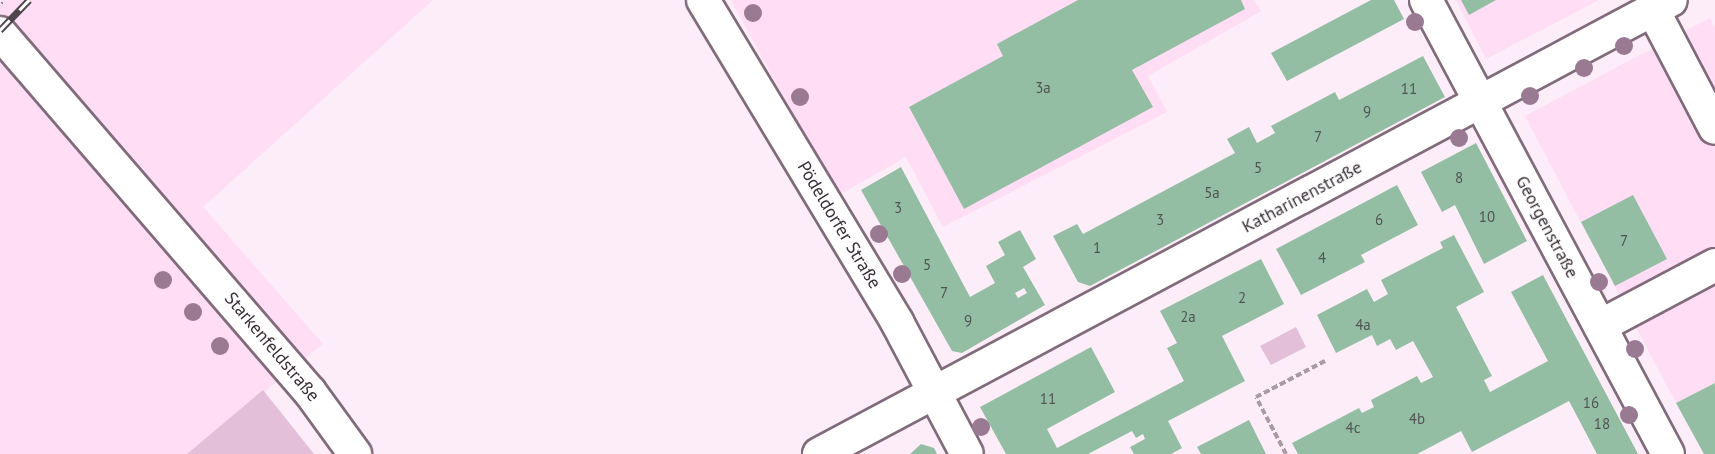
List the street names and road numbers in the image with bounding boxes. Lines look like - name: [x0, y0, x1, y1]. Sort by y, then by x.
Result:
- street label: Katharinenstraße: [1238, 156, 1366, 238]
- street label: Pödeldorfer Straße: [792, 157, 886, 293]
- street label: Georgenstraße: [1511, 172, 1583, 282]
- street label: Starkenfeldstraße: [220, 288, 324, 406]

